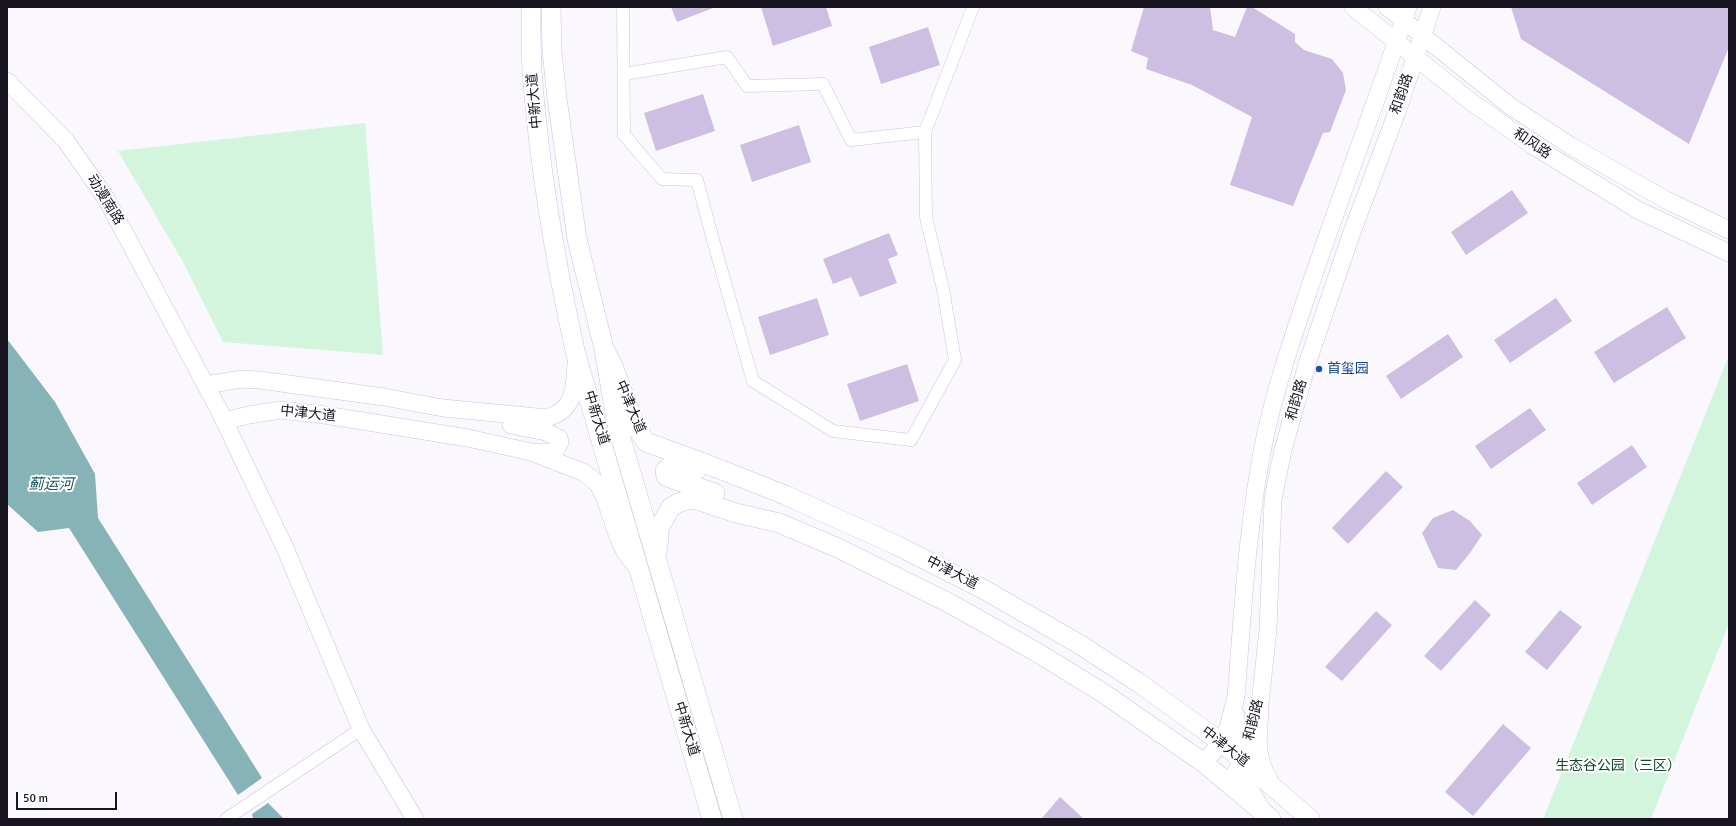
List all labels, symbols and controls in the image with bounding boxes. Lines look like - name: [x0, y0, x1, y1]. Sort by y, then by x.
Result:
- street label: 和韵路: [1387, 71, 1417, 117]
- street label: 中新大道: [524, 72, 546, 130]
- street label: 和风路: [1510, 125, 1554, 163]
- street label: 动漫南路: [83, 172, 127, 228]
- place label: 首玺园: [1327, 361, 1369, 377]
- marker: 首玺园: [1314, 364, 1324, 374]
- street label: 和韵路: [1283, 377, 1311, 423]
- street label: 中津大道: [611, 378, 649, 436]
- street label: 中新大道: [580, 389, 612, 447]
- street label: 中津大道: [279, 403, 337, 425]
- water label: 蓟运河: [29, 476, 73, 494]
- street label: 中津大道: [923, 553, 981, 593]
- street label: 和韵路: [1241, 698, 1267, 742]
- street label: 中新大道: [670, 700, 702, 758]
- street label: 中津大道: [1198, 723, 1252, 771]
- park label: 生态谷公园（三区）: [1555, 758, 1681, 774]
- scale bar: [18, 784, 119, 810]
- text: 50 m: [23, 791, 48, 806]

